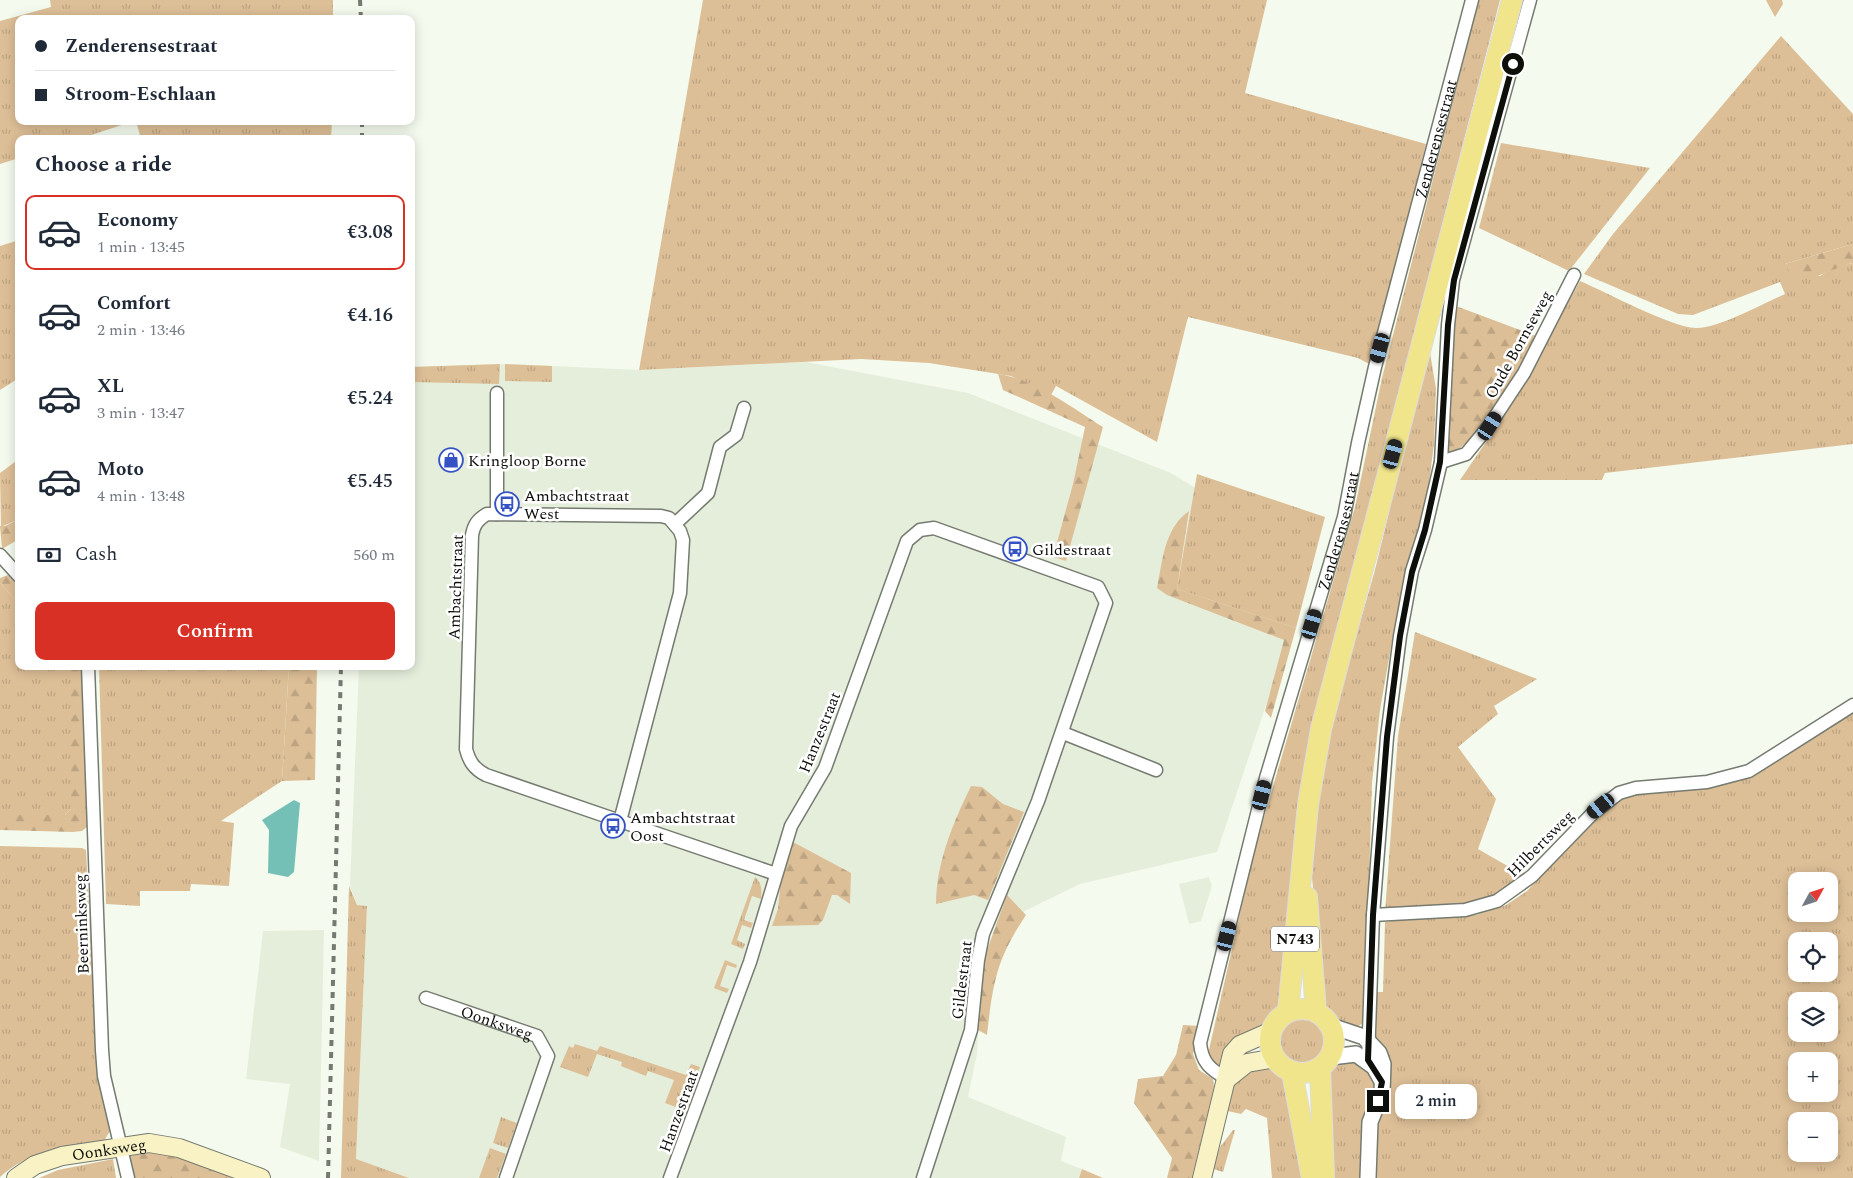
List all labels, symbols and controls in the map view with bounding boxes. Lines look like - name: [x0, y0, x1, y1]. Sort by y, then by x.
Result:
- text: Zenderensestraat: [65, 32, 218, 61]
- route start: [1502, 53, 1524, 75]
- street label: Zenderensestraat: [1409, 77, 1464, 201]
- text: Stroom-Eschlaan: [65, 80, 216, 109]
- text: Choose a ride: [35, 148, 172, 181]
- text: Economy: [97, 206, 178, 235]
- icon: car: [37, 210, 82, 255]
- text: €3.08: [347, 218, 393, 247]
- text: 1 min · 13:45: [97, 235, 185, 259]
- street label: Oude Bornseweg: [1479, 286, 1559, 403]
- text: Comfort: [97, 289, 171, 318]
- icon: car: [37, 293, 82, 338]
- text: €4.16: [347, 301, 393, 330]
- text: 2 min · 13:46: [97, 318, 185, 342]
- car: [1368, 332, 1391, 364]
- text: XL: [97, 372, 124, 401]
- icon: car: [37, 376, 82, 421]
- text: €5.24: [347, 384, 393, 413]
- text: 3 min · 13:47: [97, 401, 185, 425]
- car: [1475, 409, 1504, 443]
- car: [1381, 438, 1404, 470]
- shop icon: Kringloop Borne: [438, 447, 464, 473]
- place label: Kringloop Borne: [468, 449, 587, 473]
- text: Moto: [97, 455, 144, 484]
- icon: car: [37, 459, 82, 504]
- text: €5.45: [347, 467, 393, 496]
- street label: Zenderensestraat: [1312, 469, 1365, 594]
- text: 4 min · 13:48: [97, 484, 185, 508]
- place label: Ambachtstraat West: [524, 484, 630, 526]
- bus stop icon: Ambachtstraat West: [494, 491, 520, 517]
- street label: Ambachtstraat: [442, 534, 470, 640]
- bus stop icon: Gildestraat: [1002, 536, 1028, 562]
- place label: Gildestraat: [1032, 538, 1111, 562]
- text: Cash: [75, 540, 117, 569]
- icon: cash: [35, 541, 63, 569]
- text: 560 m: [353, 543, 395, 567]
- button: Confirm: [35, 602, 395, 660]
- car: [1300, 607, 1323, 641]
- street label: Hanzestraat: [793, 688, 847, 777]
- car: [1251, 779, 1272, 811]
- car: [1584, 791, 1617, 821]
- street label: Hilbertsweg: [1501, 804, 1580, 883]
- place label: Ambachtstraat Oost: [630, 806, 736, 848]
- bus stop icon: Ambachtstraat Oost: [600, 813, 626, 839]
- north arrow: [1788, 872, 1838, 922]
- map controls: [1788, 872, 1838, 1162]
- street label: Beerninksweg: [68, 874, 96, 974]
- car: [1216, 920, 1237, 952]
- road number: N743: [1271, 926, 1319, 952]
- button: locate: [1788, 932, 1838, 982]
- street label: Gildestraat: [945, 939, 979, 1021]
- button: layers: [1788, 992, 1838, 1042]
- street label: Oonksweg: [457, 1000, 536, 1047]
- button: +: [1788, 1052, 1838, 1102]
- street label: Hanzestraat: [653, 1067, 705, 1156]
- callout: 2 min: [1396, 1084, 1478, 1118]
- text: 2 min: [1415, 1089, 1457, 1113]
- route end: [1367, 1090, 1389, 1112]
- button: −: [1788, 1112, 1838, 1162]
- street label: Oonksweg: [70, 1133, 148, 1167]

